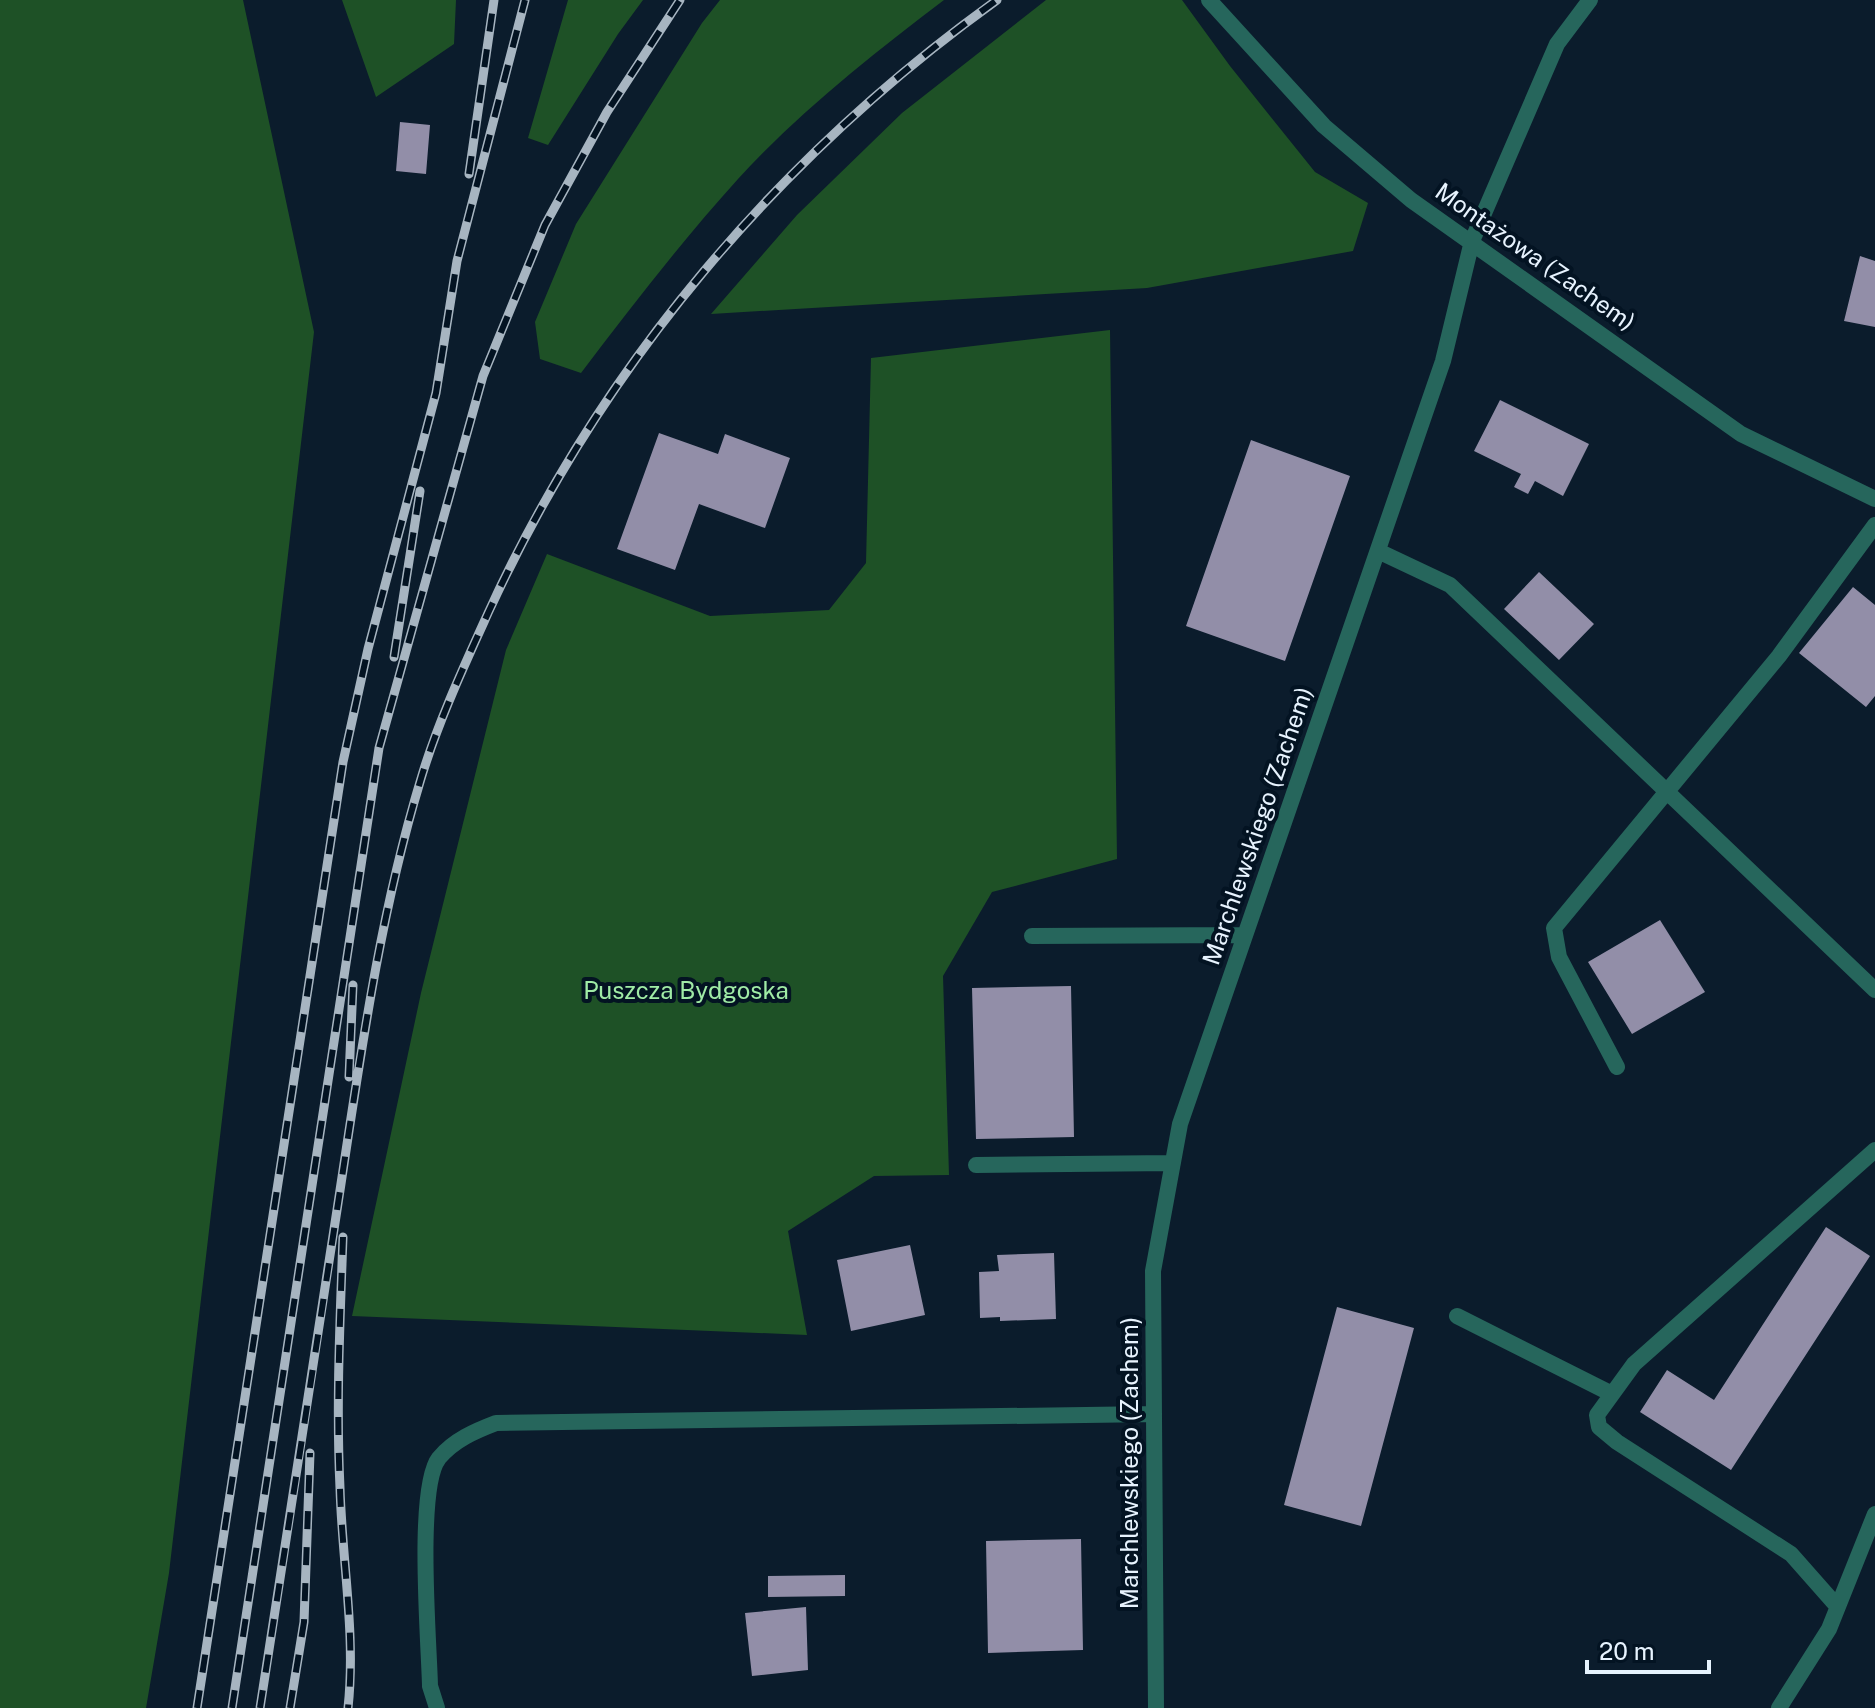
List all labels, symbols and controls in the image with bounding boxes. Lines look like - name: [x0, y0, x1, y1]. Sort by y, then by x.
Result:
- street label: Montażowa (Zachem): [1430, 177, 1641, 336]
- street label: Marchlewskiego (Zachem): [1196, 683, 1318, 968]
- park label: Puszcza Bydgoska: [583, 976, 789, 1004]
- street label: Marchlewskiego (Zachem): [1115, 1317, 1143, 1609]
- scale bar: [1587, 1624, 1709, 1674]
- text: 20 m: [1599, 1637, 1655, 1665]

